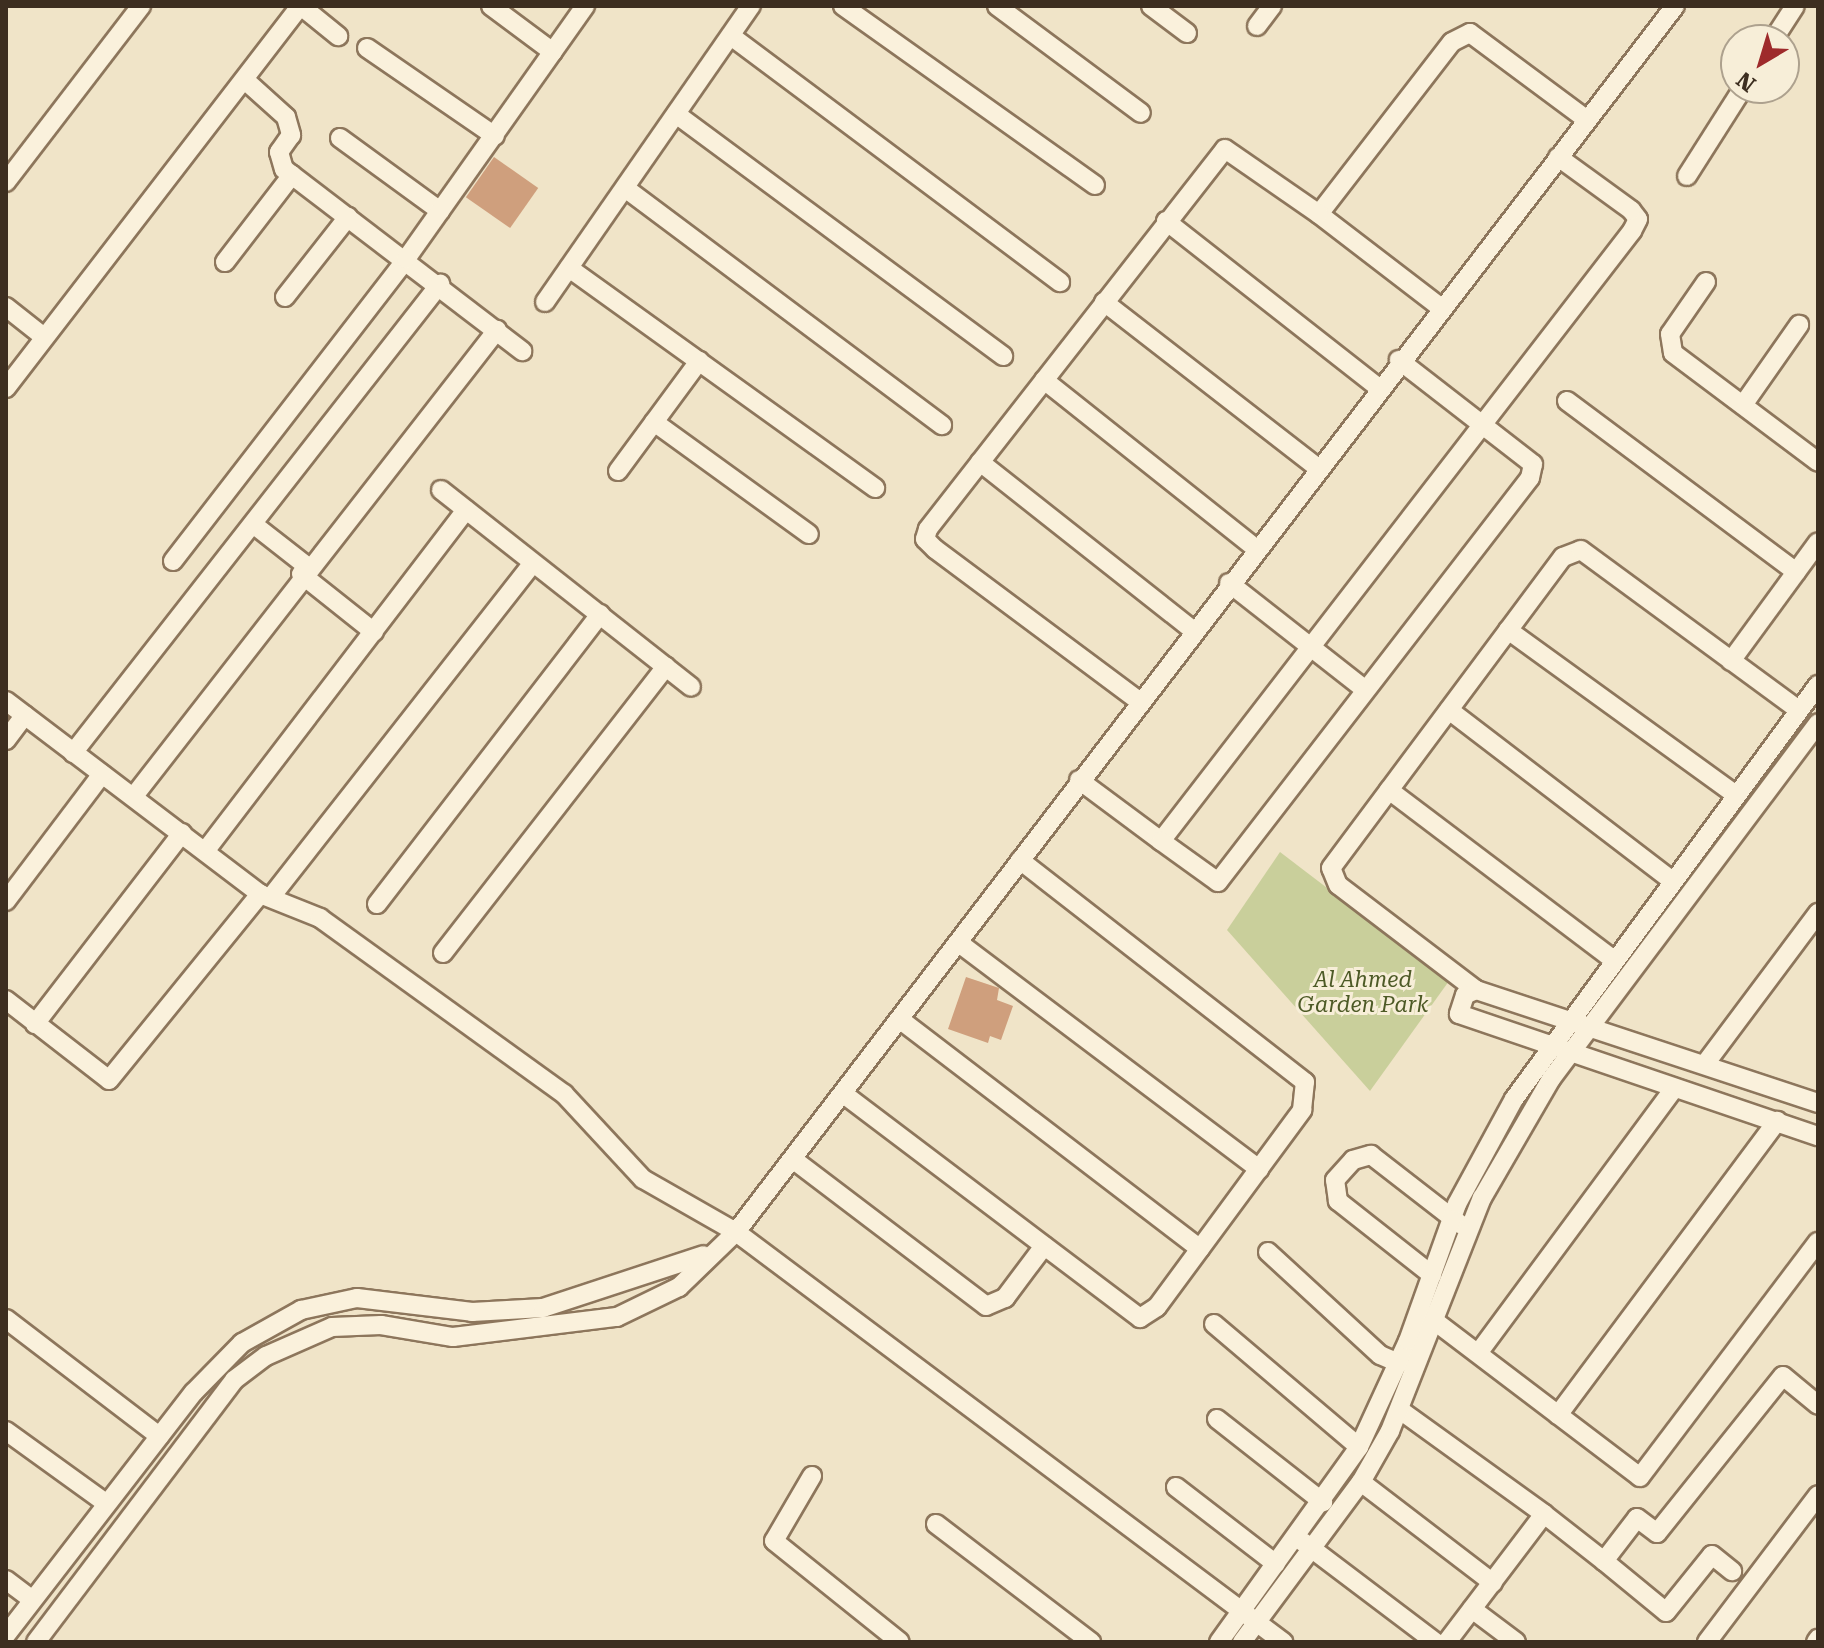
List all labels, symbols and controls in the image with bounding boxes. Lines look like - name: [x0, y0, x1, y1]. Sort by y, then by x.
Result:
- north arrow: [1720, 24, 1800, 104]
- text: N: [1732, 67, 1761, 97]
- park label: Al Ahmed Garden Park: [1298, 966, 1428, 1018]

